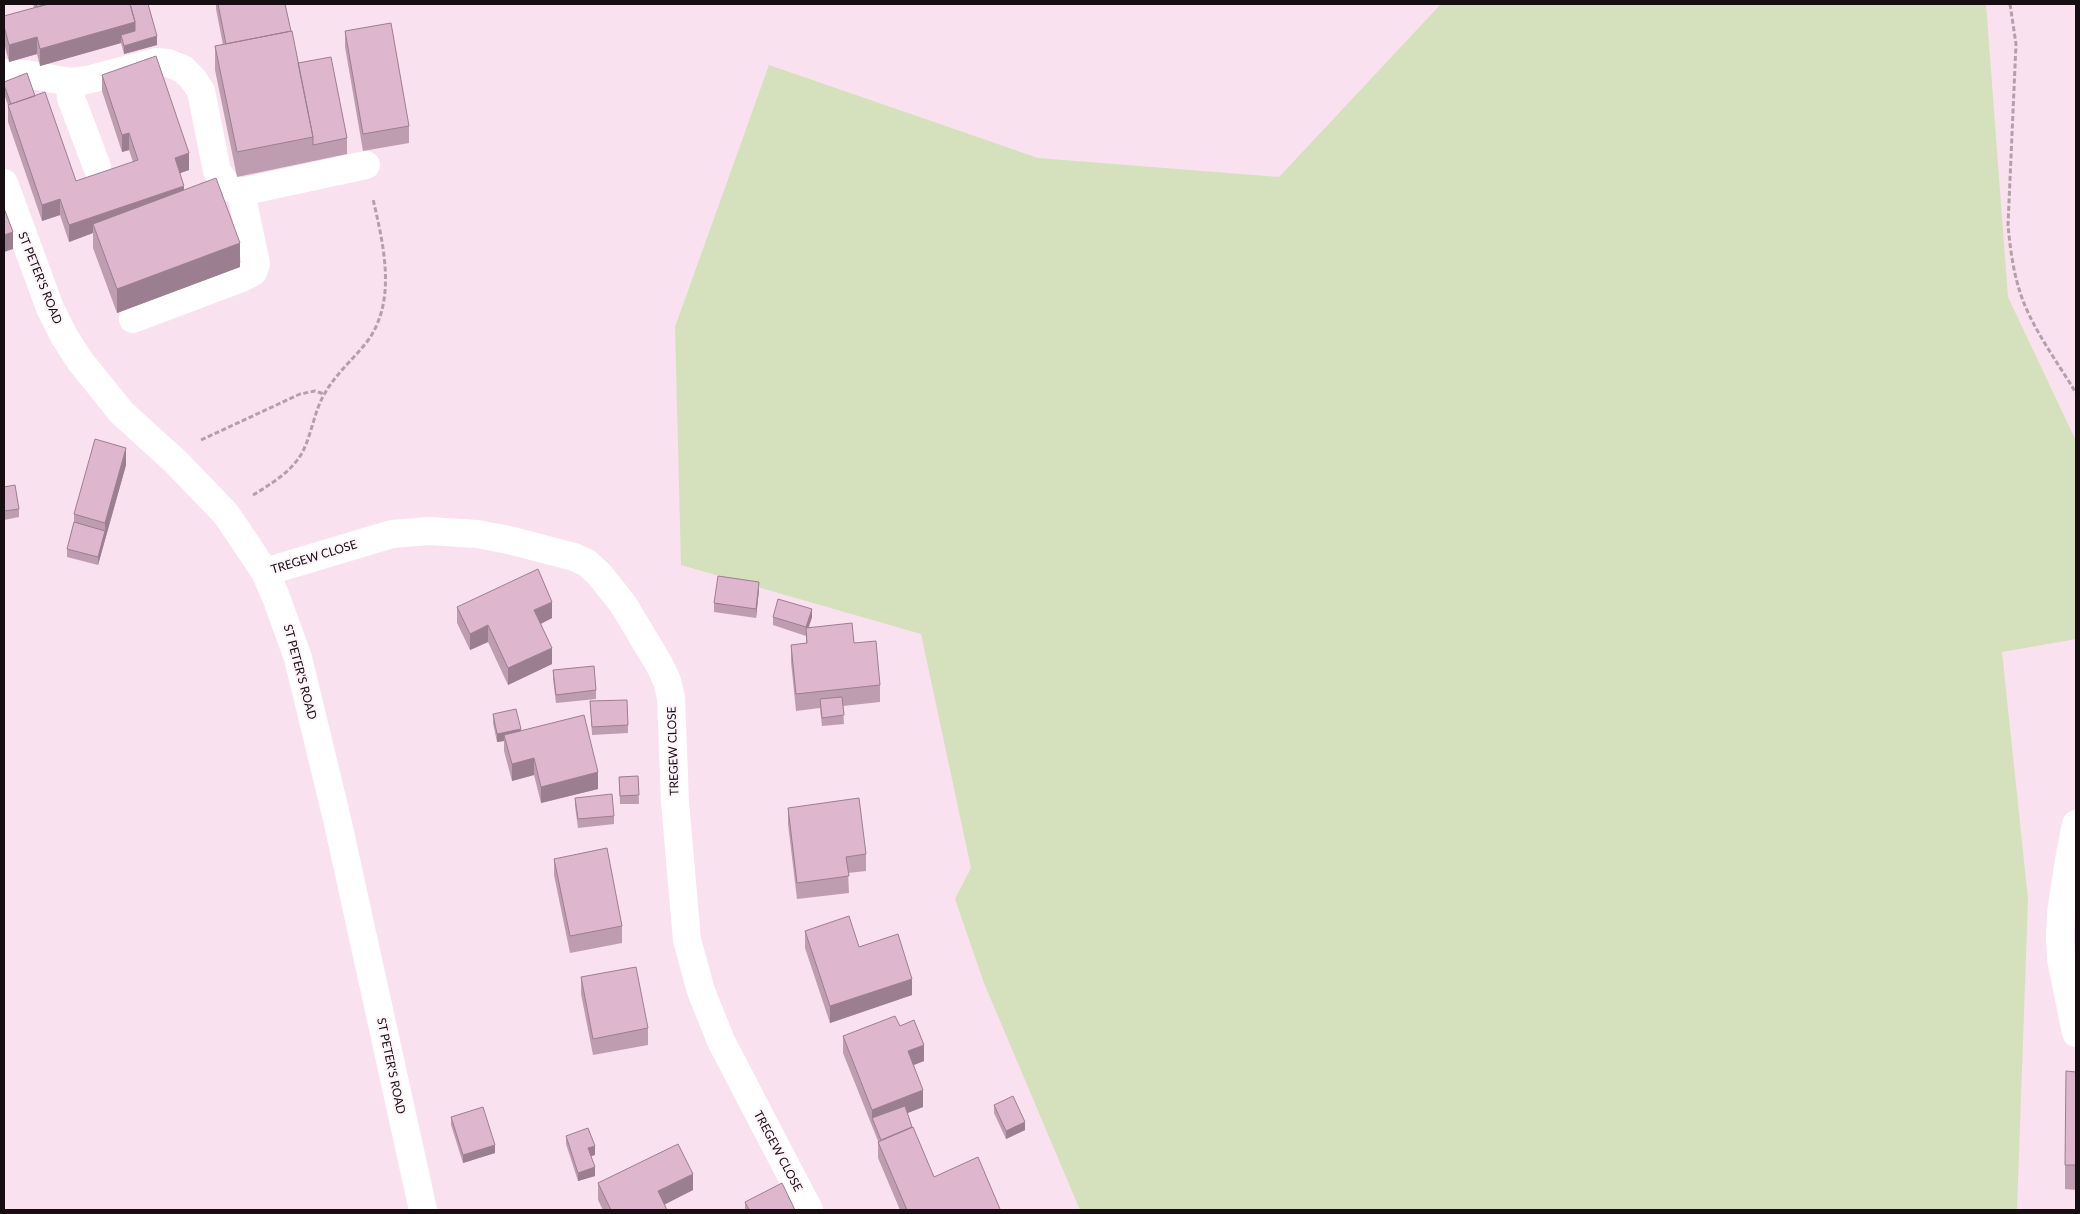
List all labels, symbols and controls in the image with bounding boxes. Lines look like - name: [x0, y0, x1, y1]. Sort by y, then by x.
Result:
- street label: ST PETER'S ROAD: [15, 230, 66, 326]
- street label: TREGEW CLOSE: [269, 536, 359, 577]
- street label: ST PETER'S ROAD: [281, 623, 320, 721]
- street label: TREGEW CLOSE: [663, 706, 682, 796]
- street label: ST PETER'S ROAD: [374, 1016, 409, 1115]
- street label: TREGEW CLOSE: [751, 1108, 806, 1194]

